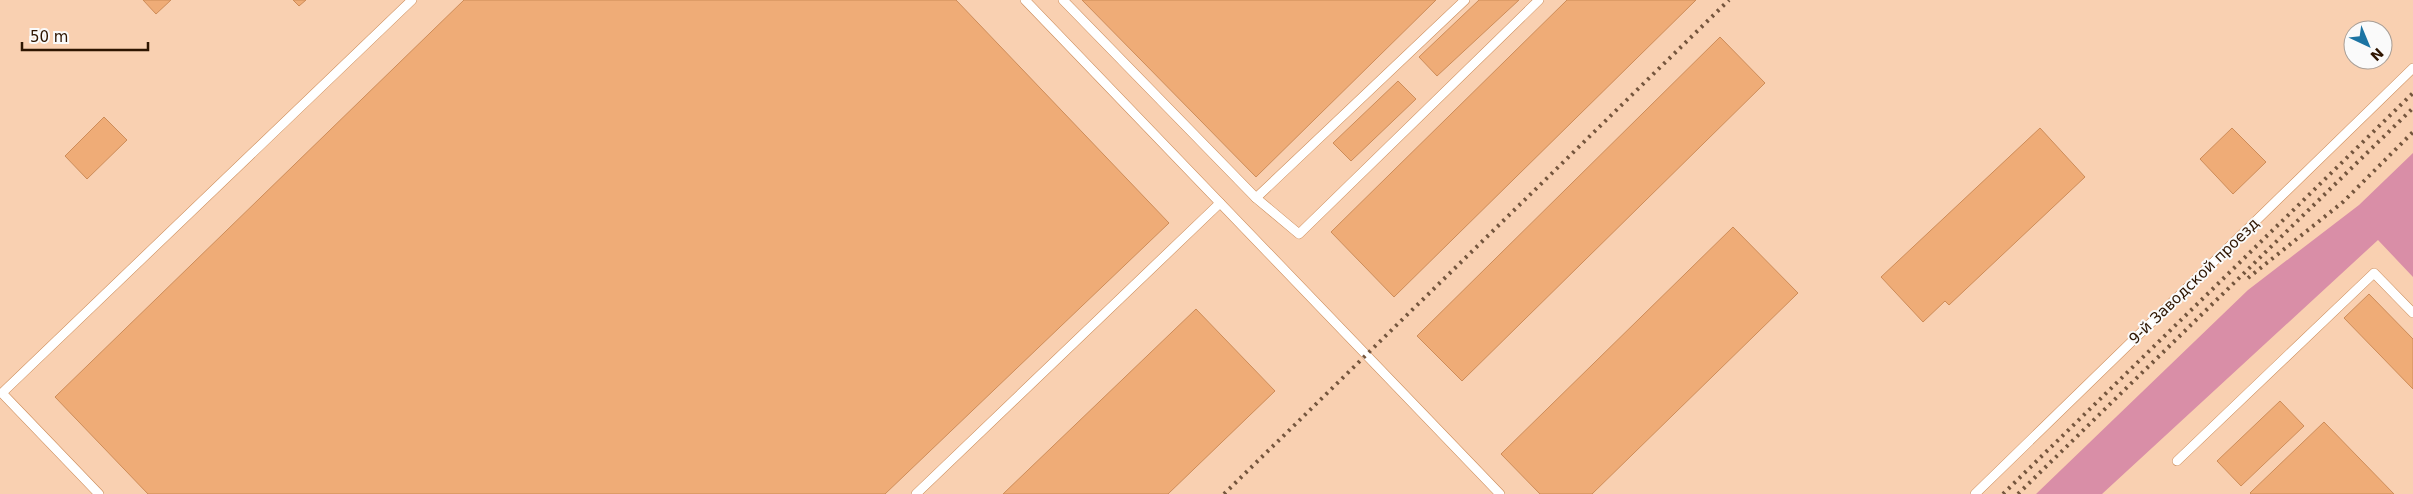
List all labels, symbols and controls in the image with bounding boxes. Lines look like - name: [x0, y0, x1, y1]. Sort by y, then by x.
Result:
- scale bar: [22, 20, 149, 52]
- north arrow: [2343, 20, 2393, 70]
- text: 50 m: [30, 28, 68, 46]
- text: N: [2367, 45, 2387, 64]
- street label: 9-й Заводской проезд: [2125, 214, 2263, 348]

